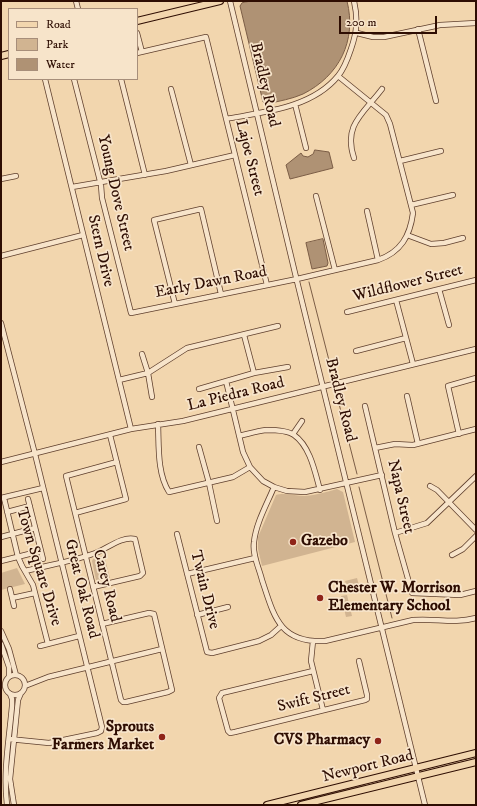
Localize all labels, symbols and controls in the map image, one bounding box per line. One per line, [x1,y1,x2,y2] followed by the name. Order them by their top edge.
[8,8,138,80] legend
[341,8,439,34] scale bar
[346,15,376,30] text: 200 m
[46,17,71,32] text: Road
[46,37,68,52] text: Park
[245,41,283,129] street label: Bradley Road
[46,57,75,72] text: Water
[230,118,268,198] street label: Lajoe Street
[92,133,138,253] street label: Young Dove Street
[82,213,118,289] street label: Stern Drive
[351,261,465,307] street label: Wildflower Street
[153,263,269,303] street label: Early Dawn Road
[320,356,360,444] street label: Bradley Road
[186,374,286,416] street label: La Piedra Road
[382,458,418,536] street label: Napa Street
[11,506,65,628] street label: Town Square Drive
[301,532,348,552] place label: Gazebo
[59,537,103,641] street label: Great Oak Road
[288,537,298,547] marker: Gazebo
[88,548,124,624] street label: Carey Road
[185,549,223,631] street label: Twain Drive
[328,579,461,617] place label: Chester W. Morrison Elementary School
[315,593,325,603] marker: Chester W. Morrison Elementary School
[276,681,352,717] street label: Swift Street
[52,718,154,756] place label: Sprouts Farmers Market
[274,731,370,751] place label: CVS Pharmacy
[157,732,167,742] marker: Sprouts Farmers Market
[373,736,383,746] marker: CVS Pharmacy
[321,746,415,788] street label: Newport Road

